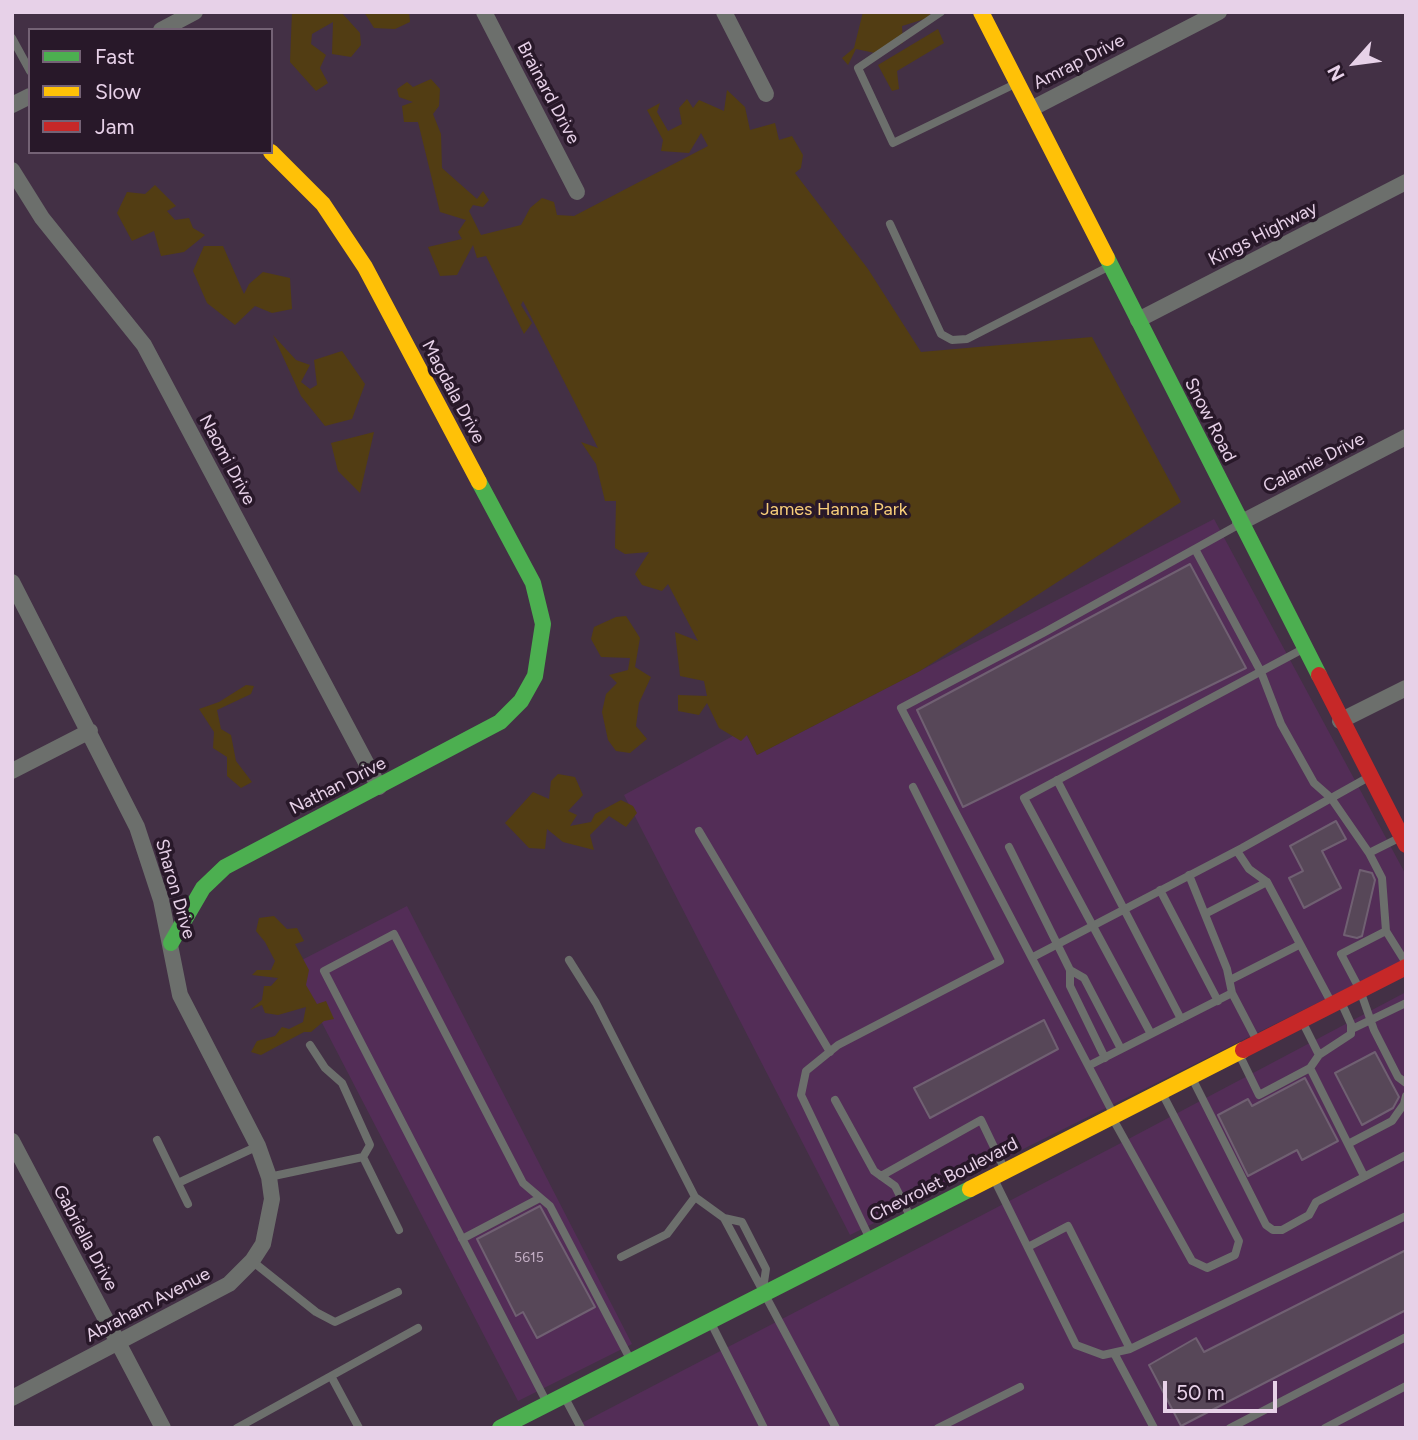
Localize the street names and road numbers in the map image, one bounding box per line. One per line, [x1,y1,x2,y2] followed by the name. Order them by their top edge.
[1030,30,1128,94] street label: Amrap Drive
[512,38,584,148] street label: Brainard Drive
[1205,197,1321,271] street label: Kings Highway
[417,337,489,447] street label: Magdala Drive
[1180,374,1240,466] street label: Snow Road
[194,411,260,509] street label: Naomi Drive
[1260,428,1368,498] street label: Calamie Drive
[286,752,390,820] street label: Nathan Drive
[150,837,200,941] street label: Sharon Drive
[866,1133,1022,1227] street label: Chevrolet Boulevard
[48,1181,122,1295] street label: Gabriella Drive
[82,1263,214,1347] street label: Abraham Avenue

